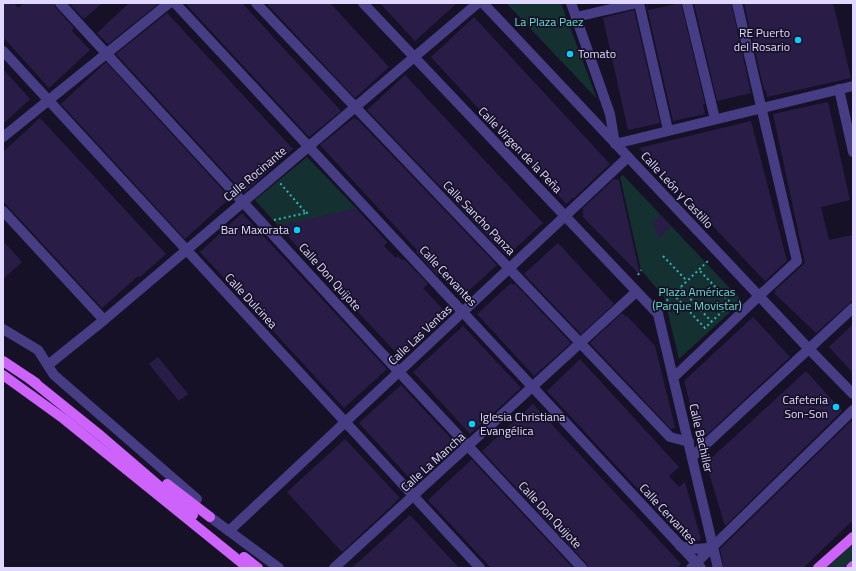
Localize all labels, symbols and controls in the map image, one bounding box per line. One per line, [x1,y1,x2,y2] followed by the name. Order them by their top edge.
[514,12,584,31] park label: La Plaza Paez
[734,23,790,56] place label: RE Puerto del Rosario
[793,35,803,45] marker: RE Puerto del Rosario
[578,44,616,63] place label: Tomato
[565,49,575,59] marker: Tomato
[474,102,567,197] street label: Calle Virgen de la Peña
[219,141,290,206] street label: Calle Rocinante
[637,147,718,232] street label: Calle León y Castillo
[439,176,520,259] street label: Calle Sancho Panza
[221,220,289,239] place label: Bar Maxorata
[292,225,302,235] marker: Bar Maxorata
[295,238,366,315] street label: Calle Don Quijote
[415,241,482,311] street label: Calle Cervantes
[221,269,282,333] street label: Calle Dulcinea
[652,282,742,315] park label: Plaza Américas (Parque Movistar)
[383,300,456,369] street label: Calle Las Ventas
[783,390,828,423] place label: Cafeteria Son-Son
[684,402,719,474] street label: Calle Bachiller
[831,402,841,412] marker: Cafeteria Son-Son
[480,407,565,440] place label: Iglesia Christiana Evangélica
[467,419,477,429] marker: Iglesia Christiana Evangélica
[396,427,469,496] street label: Calle La Mancha
[514,477,587,553] street label: Calle Don Quijote
[635,479,702,549] street label: Calle Cervantes

